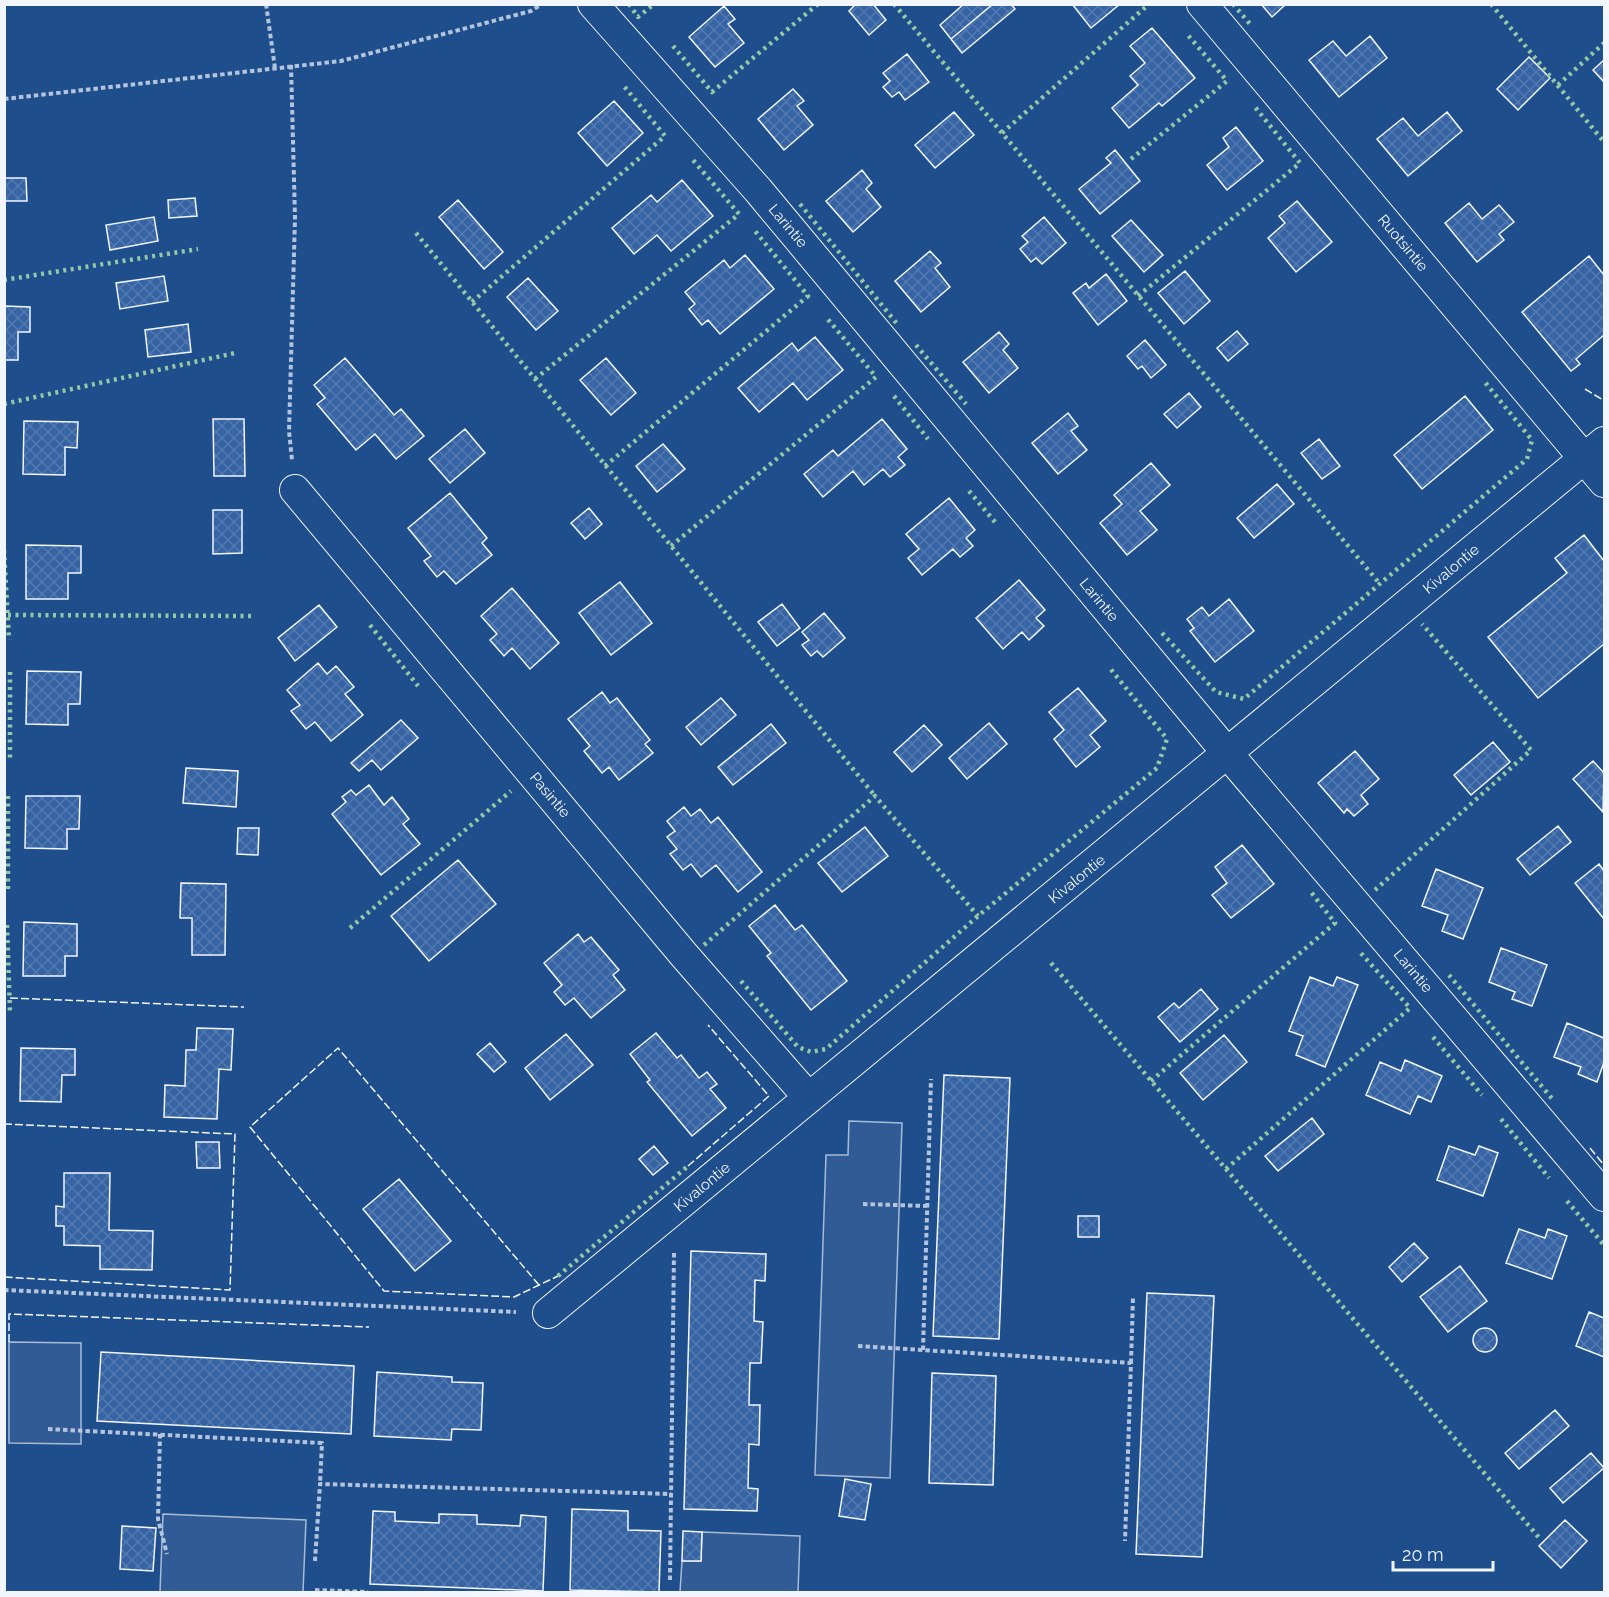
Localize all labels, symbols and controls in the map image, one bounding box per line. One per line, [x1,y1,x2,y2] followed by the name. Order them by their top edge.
[765,201,811,252] street label: Larintie
[1374,211,1432,275] street label: Ruotsintie
[1419,540,1483,598] street label: Kivalontie
[1076,575,1122,626] street label: Larintie
[526,769,574,821] street label: Pasintie
[1045,851,1109,907] street label: Kivalontie
[1390,946,1436,997] street label: Larintie
[670,1158,734,1216] street label: Kivalontie
[1393,1534,1494,1572] scale bar
[1402,1544,1444,1565] text: 20 m

